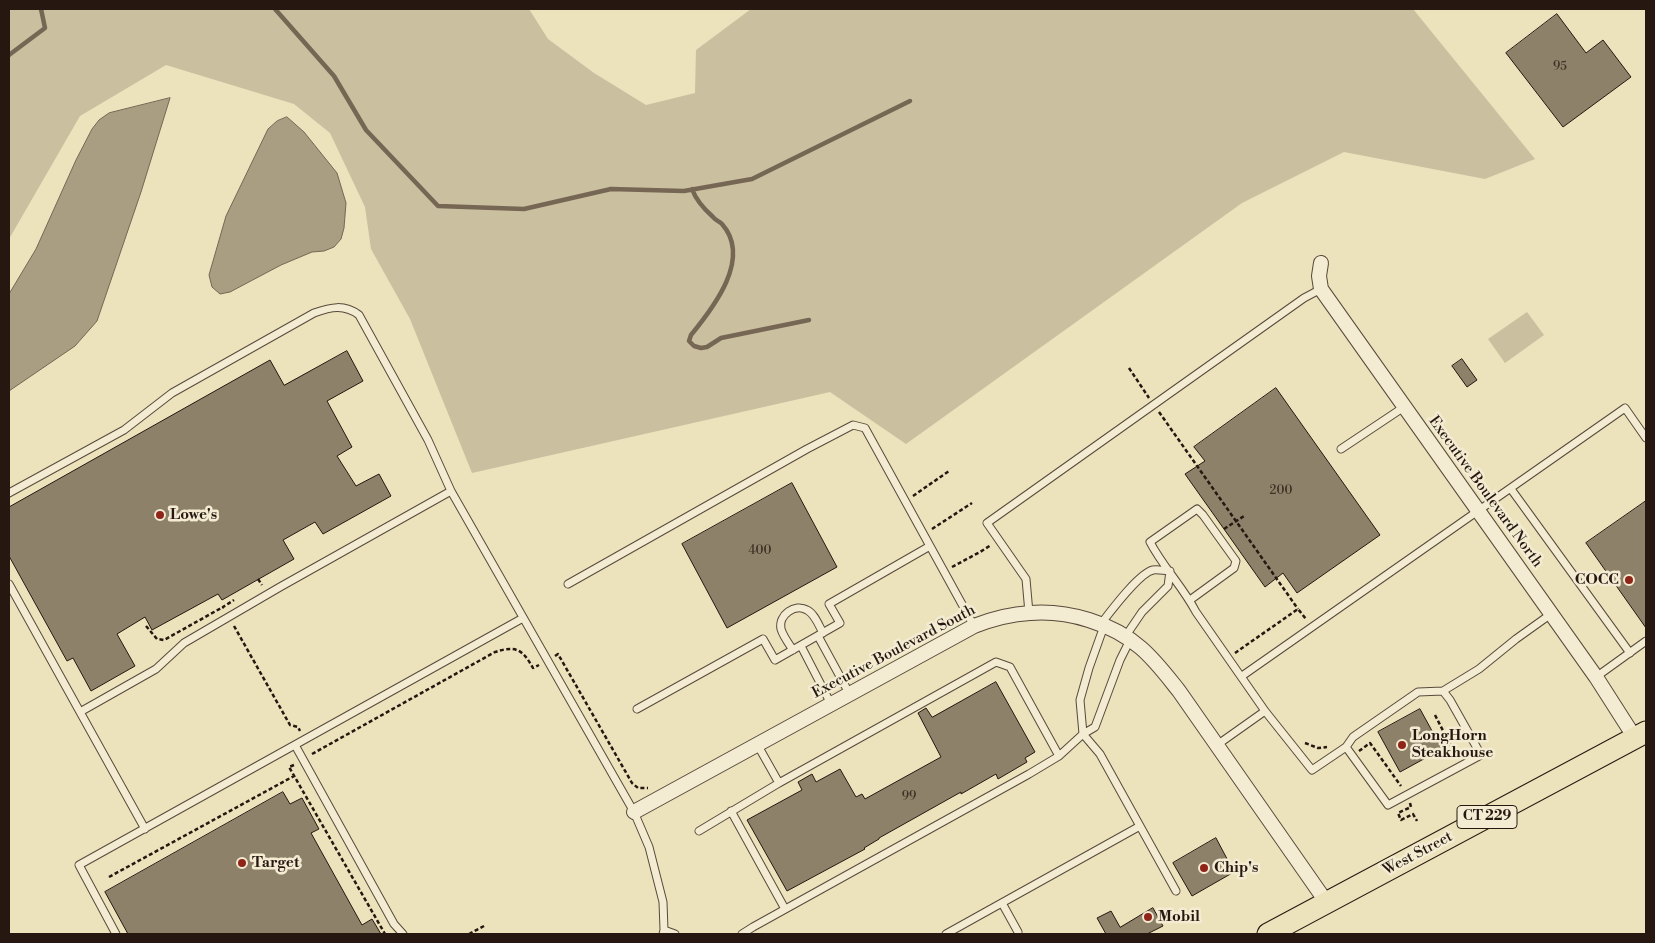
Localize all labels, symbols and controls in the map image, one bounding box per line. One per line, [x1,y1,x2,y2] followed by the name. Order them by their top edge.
[1553,60,1567,74] house number: 95
[1424,413,1546,571] street label: Executive Boulevard North
[1270,484,1292,498] house number: 200
[170,506,217,524] place label: Lowe's
[154,509,166,521] marker: Lowe's
[748,544,772,558] house number: 400
[1575,571,1619,589] place label: COCC
[1623,574,1635,586] marker: COCC
[809,601,979,703] street label: Executive Boulevard South
[1412,727,1493,762] place label: LongHorn Steakhouse
[1396,739,1408,751] marker: LongHorn Steakhouse
[902,790,916,804] house number: 99
[1457,806,1517,829] road number: CT 229
[1380,828,1456,880] street label: West Street
[252,854,299,872] place label: Target
[236,857,248,869] marker: Target
[1214,859,1258,877] place label: Chip's
[1198,862,1210,874] marker: Chip's
[1158,908,1200,926] place label: Mobil
[1142,911,1154,923] marker: Mobil

